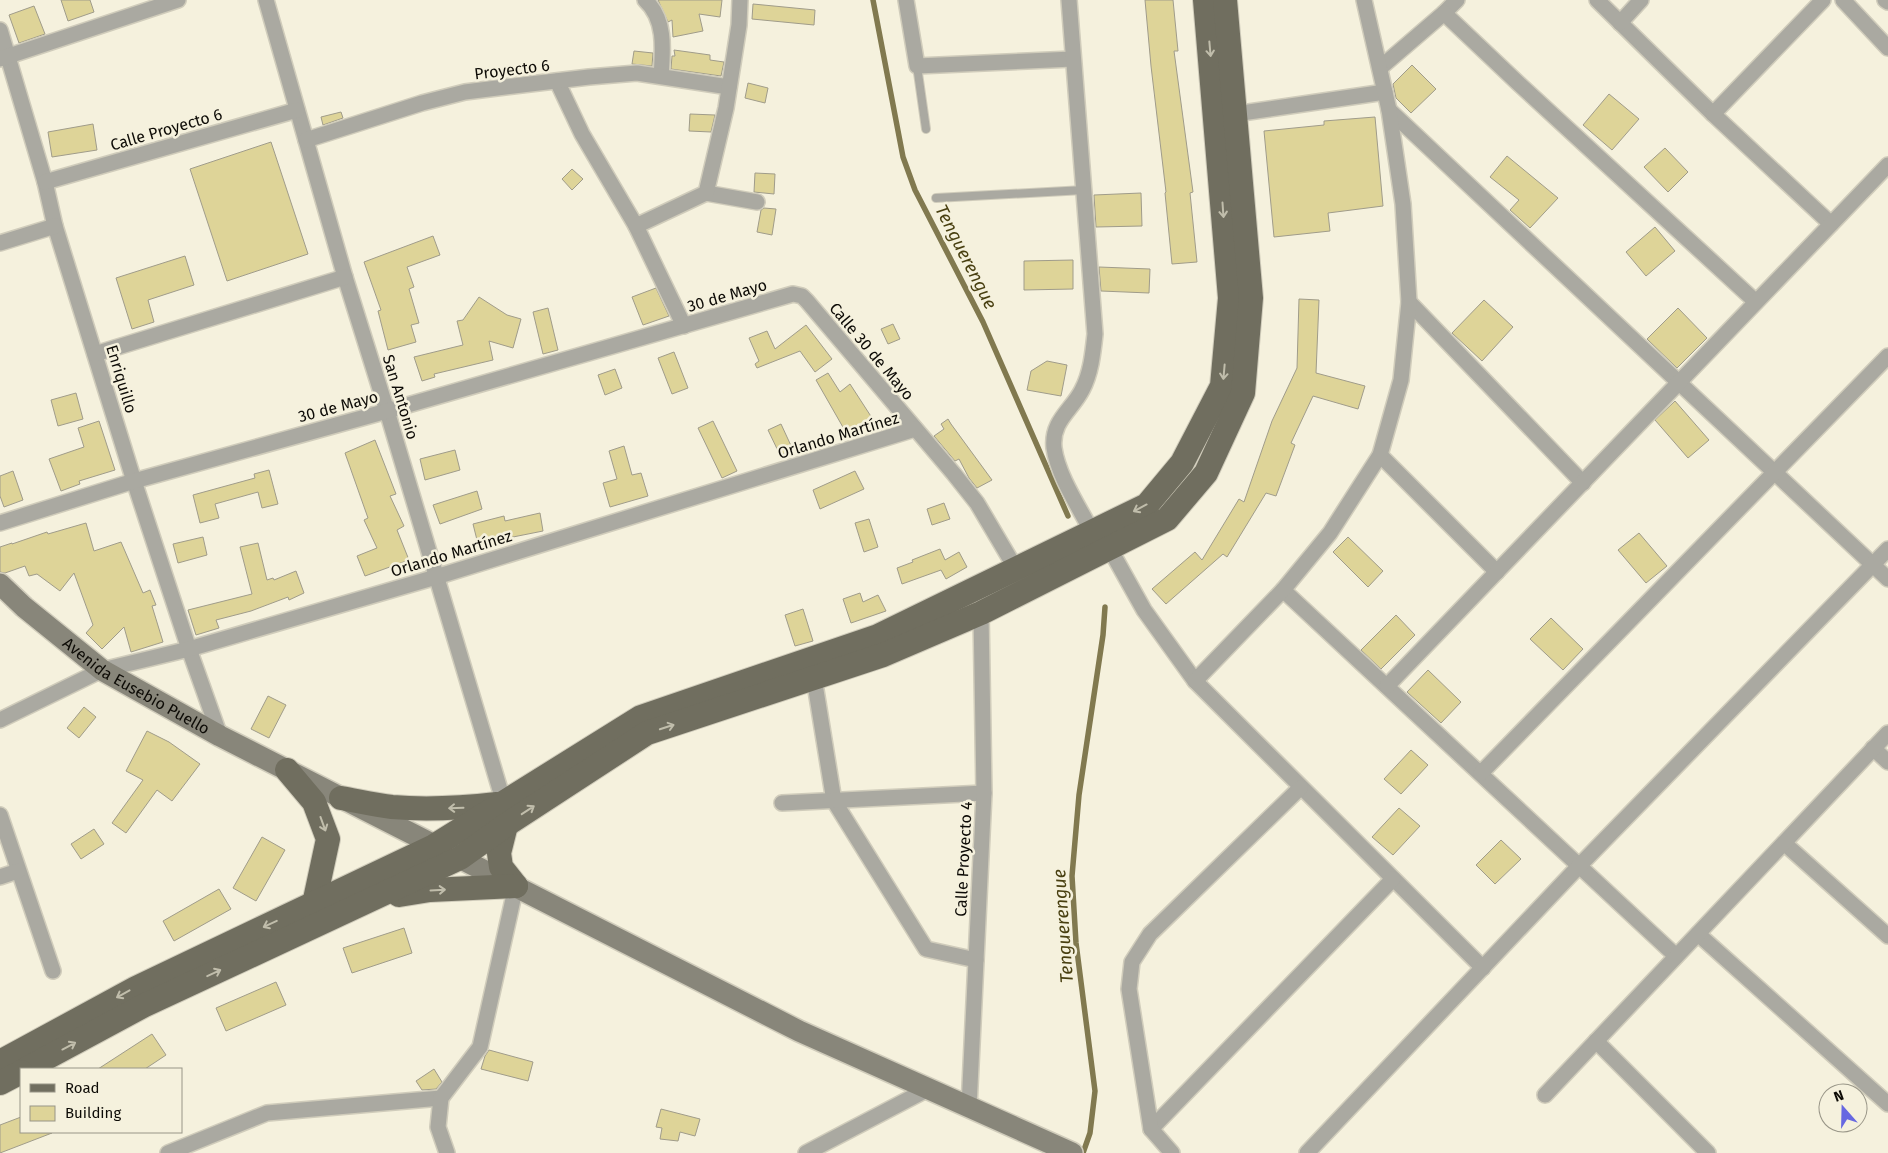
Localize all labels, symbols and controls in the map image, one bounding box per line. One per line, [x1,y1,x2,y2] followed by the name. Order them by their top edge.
[1205,40,1214,56] one-way arrow
[473,55,551,84] street label: Proyecto 6
[108,104,224,155] street label: Calle Proyecto 6
[930,201,1002,313] water label: Tenguerengue
[1218,202,1228,218] one-way arrow
[685,275,769,316] street label: 30 de Mayo
[825,299,918,404] street label: Calle 30 de Mayo
[102,343,141,416] street label: Enriquillo
[379,352,422,442] street label: San Antonio
[1219,364,1228,380] one-way arrow
[296,387,380,426] street label: 30 de Mayo
[775,408,901,463] street label: Orlando Martínez
[1133,504,1148,513] one-way arrow
[388,526,514,581] street label: Orlando Martínez
[59,633,213,738] street label: Avenida Eusebio Puello
[659,721,675,731] one-way arrow
[951,800,976,917] street label: Calle Proyecto 4
[448,803,464,812] one-way arrow
[521,805,535,815] one-way arrow
[319,816,328,832] one-way arrow
[1048,868,1078,984] water label: Tenguerengue
[430,885,446,895] one-way arrow
[263,920,278,930] one-way arrow
[206,968,221,977] one-way arrow
[117,990,131,1000] one-way arrow
[61,1041,76,1050] one-way arrow
[20,1068,182,1133] legend
[65,1079,100,1097] text: Road
[1818,1083,1868,1133] north arrow
[1831,1087,1846,1106] text: N
[65,1104,121,1122] text: Building

